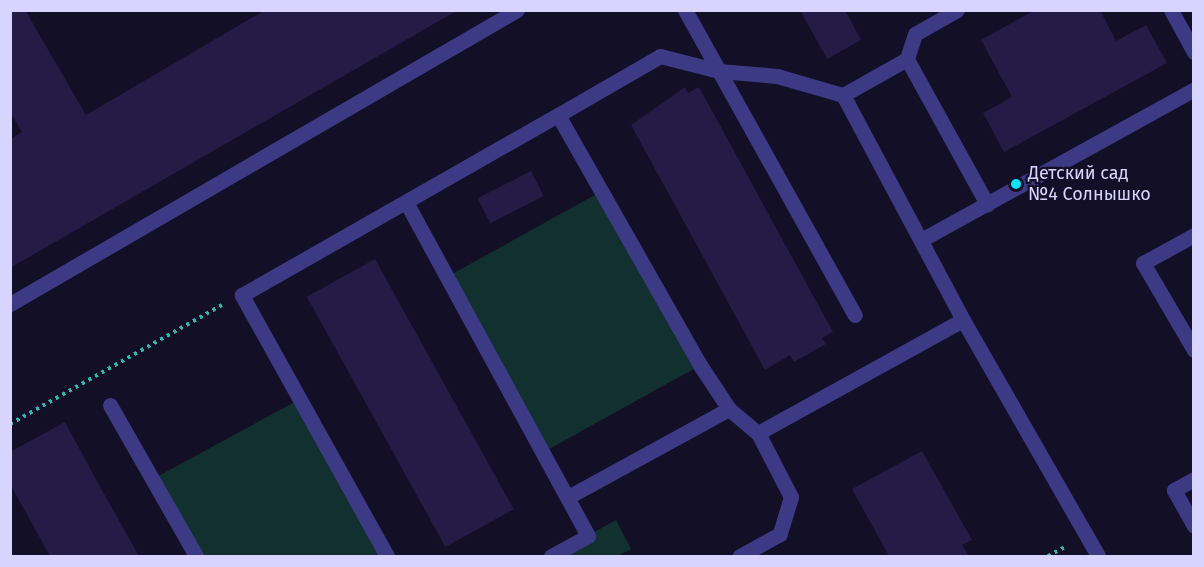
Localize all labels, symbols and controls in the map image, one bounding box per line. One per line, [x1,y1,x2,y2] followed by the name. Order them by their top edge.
[1028,163,1151,206] place label: Детский сад №4 Солнышко
[1009,177,1023,191] marker: Детский сад №4 Солнышко

